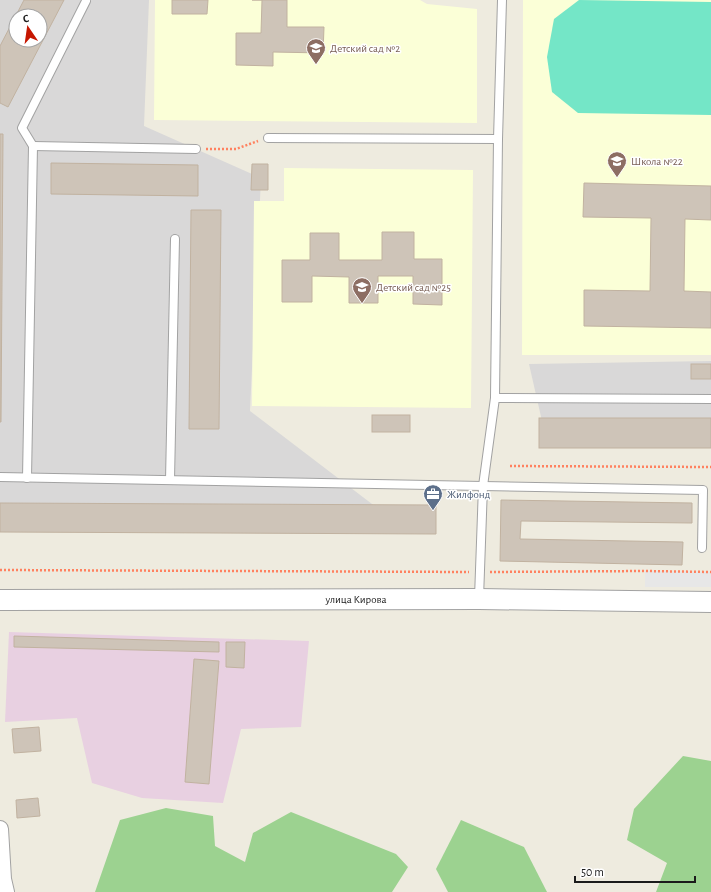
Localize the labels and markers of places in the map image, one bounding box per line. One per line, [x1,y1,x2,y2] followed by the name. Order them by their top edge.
[305,37,327,65] school or university icon: Детский сад №2
[330,43,400,54] place label: Детский сад №2
[606,150,628,178] school or university icon: Школа №22
[631,156,683,167] place label: Школа №22
[351,276,373,304] school or university icon: Детский сад №25
[376,282,451,293] place label: Детский сад №25
[422,483,444,511] office icon: Жилфонд
[447,489,491,500] place label: Жилфонд

